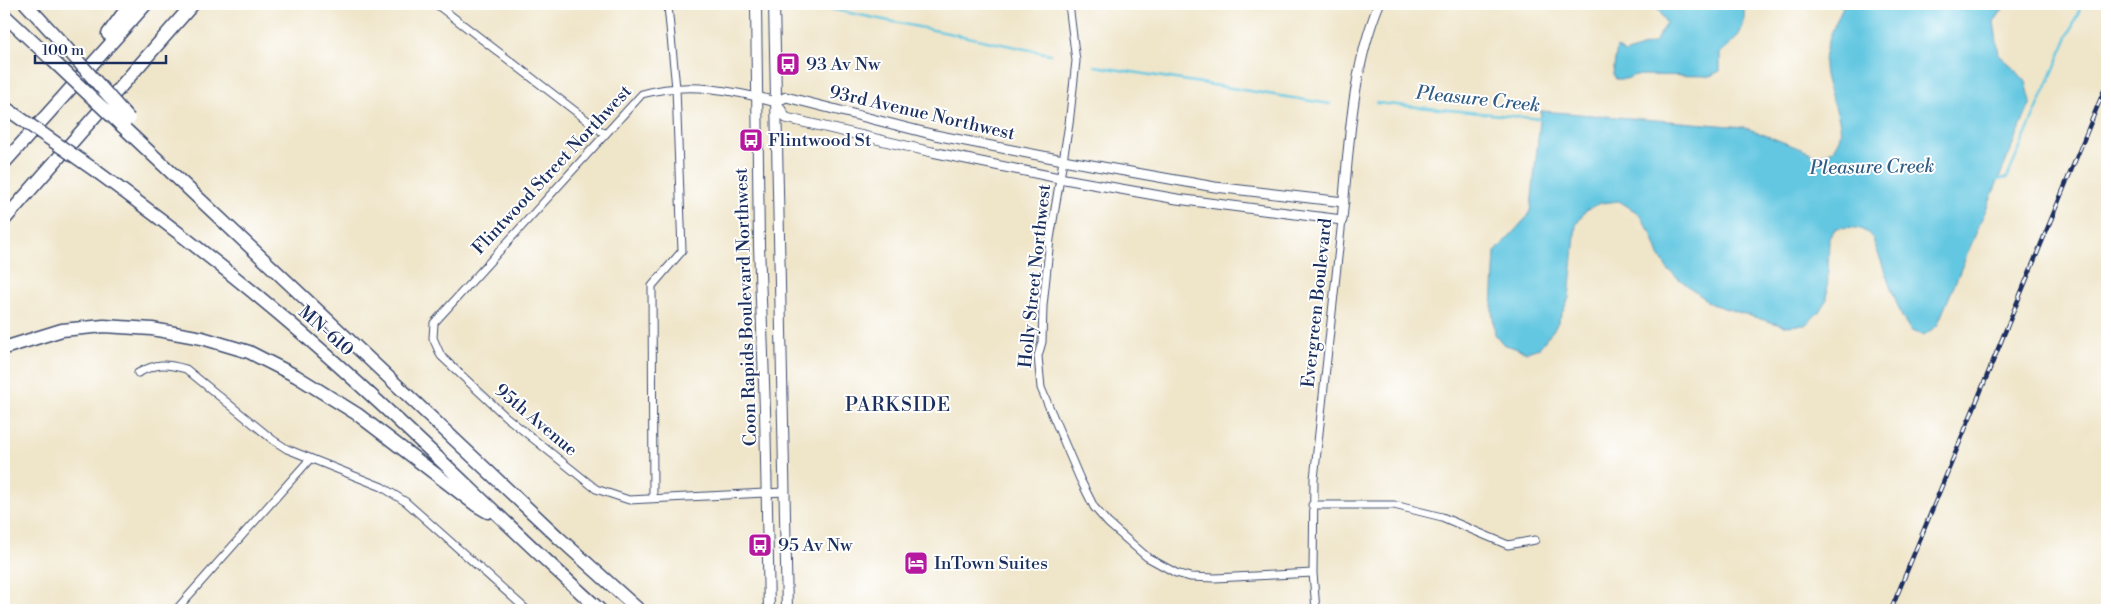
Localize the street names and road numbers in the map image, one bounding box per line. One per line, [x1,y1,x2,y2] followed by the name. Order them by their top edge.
[467,80,637,260] street label: Flintwood Street Northwest
[827,80,1018,146] street label: 93rd Avenue Northwest
[730,167,762,447] street label: Coon Rapids Boulevard Northwest
[1014,182,1056,369] street label: Holly Street Northwest
[1297,216,1337,389] street label: Evergreen Boulevard
[294,301,358,361] street label: MN-610
[490,379,582,461] street label: 95th Avenue

